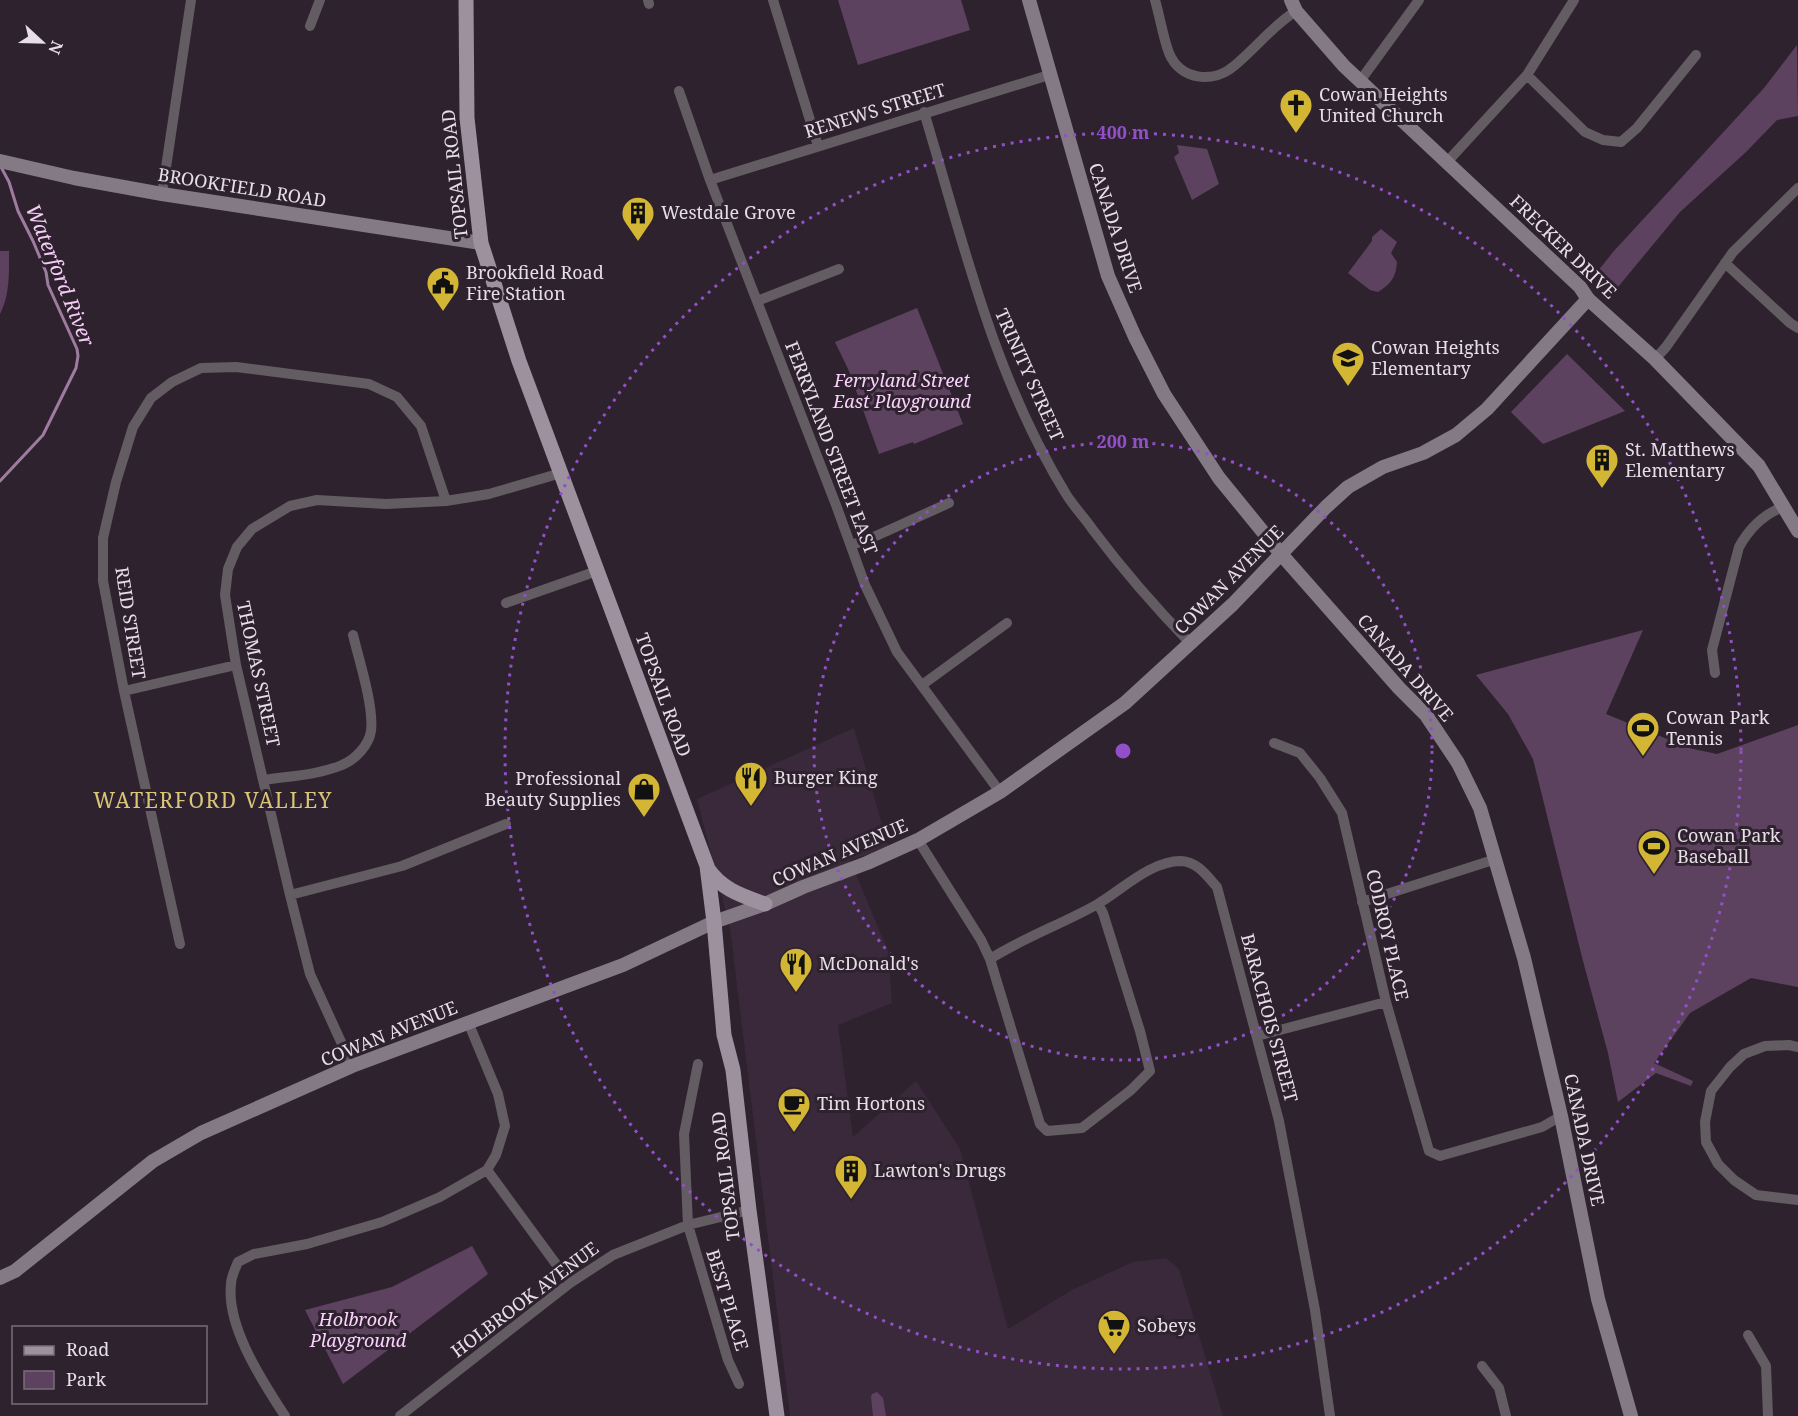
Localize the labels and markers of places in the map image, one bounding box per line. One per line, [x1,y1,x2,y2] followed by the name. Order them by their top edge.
[1319,82,1448,127] place label: Cowan Heights United Church
[1278,87,1314,134] church icon: Cowan Heights United Church
[620,195,656,242] building icon: Westdale Grove
[661,200,796,224] place label: Westdale Grove
[466,260,604,305] place label: Brookfield Road Fire Station
[425,265,461,312] public building icon: Brookfield Road Fire Station
[1371,335,1500,380] place label: Cowan Heights Elementary
[1330,340,1366,387] school or university icon: Cowan Heights Elementary
[1625,437,1735,482] place label: St. Matthews Elementary
[1584,442,1620,489] building icon: St. Matthews Elementary
[1666,705,1770,750] place label: Cowan Park Tennis
[1625,710,1661,757] sports icon: Cowan Park Tennis
[1113,741,1133,761] centre of rings
[733,760,769,807] restaurant icon: Burger King
[774,765,878,789] place label: Burger King
[484,766,621,811] place label: Professional Beauty Supplies
[626,771,662,818] shop icon: Professional Beauty Supplies
[1677,823,1781,868] place label: Cowan Park Baseball
[1636,828,1672,875] sports icon: Cowan Park Baseball
[778,946,814,993] restaurant icon: McDonald's
[819,951,919,975] place label: McDonald's
[776,1086,812,1133] cafe icon: Tim Hortons
[817,1091,925,1115] place label: Tim Hortons
[833,1153,869,1200] building icon: Lawton's Drugs
[874,1158,1006,1182] place label: Lawton's Drugs
[1096,1308,1132,1355] supermarket icon: Sobeys
[1137,1313,1196,1337] place label: Sobeys

